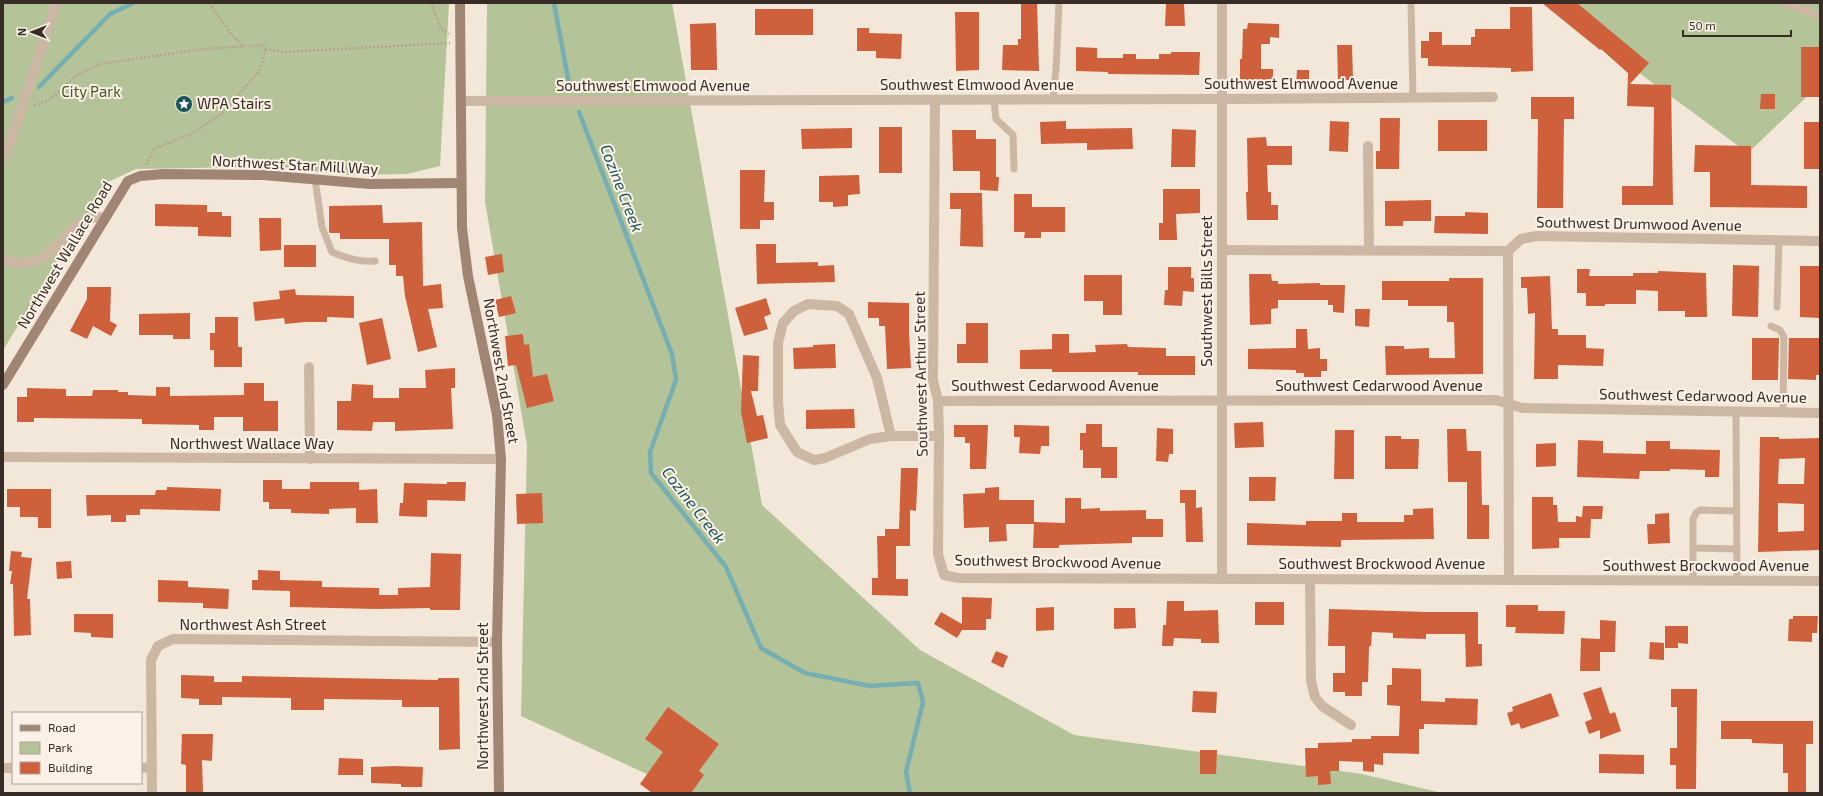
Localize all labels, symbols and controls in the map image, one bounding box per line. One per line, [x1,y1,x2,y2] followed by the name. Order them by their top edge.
[12,12,52,52] north arrow
[1683,12,1791,38] scale bar
[1689,18,1716,32] text: 50 m
[15,28,28,36] text: N
[1204,74,1398,92] street label: Southwest Elmwood Avenue
[880,75,1074,93] street label: Southwest Elmwood Avenue
[556,76,750,94] street label: Southwest Elmwood Avenue
[61,82,121,100] park label: City Park
[174,94,194,114] place icon: WPA Stairs
[197,94,272,112] place label: WPA Stairs
[597,141,648,234] water label: Cozine Creek
[211,151,379,177] street label: Northwest Star Mill Way
[13,177,115,332] street label: Northwest Wallace Road
[1536,212,1742,234] street label: Southwest Drumwood Avenue
[1197,215,1215,367] street label: Southwest Bills Street
[910,291,930,457] street label: Southwest Arthur Street
[480,297,524,445] street label: Northwest 2nd Street
[951,376,1159,394] street label: Southwest Cedarwood Avenue
[1275,376,1483,394] street label: Southwest Cedarwood Avenue
[1599,384,1807,406] street label: Southwest Cedarwood Avenue
[170,434,334,452] street label: Northwest Wallace Way
[659,463,730,547] water label: Cozine Creek
[954,550,1162,572] street label: Southwest Brockwood Avenue
[1279,554,1485,572] street label: Southwest Brockwood Avenue
[1603,556,1809,574] street label: Southwest Brockwood Avenue
[180,615,327,633] street label: Northwest Ash Street
[473,622,491,770] street label: Northwest 2nd Street
[12,712,142,784] legend
[48,720,76,734] text: Road
[48,740,73,754] text: Park
[48,760,93,774] text: Building

